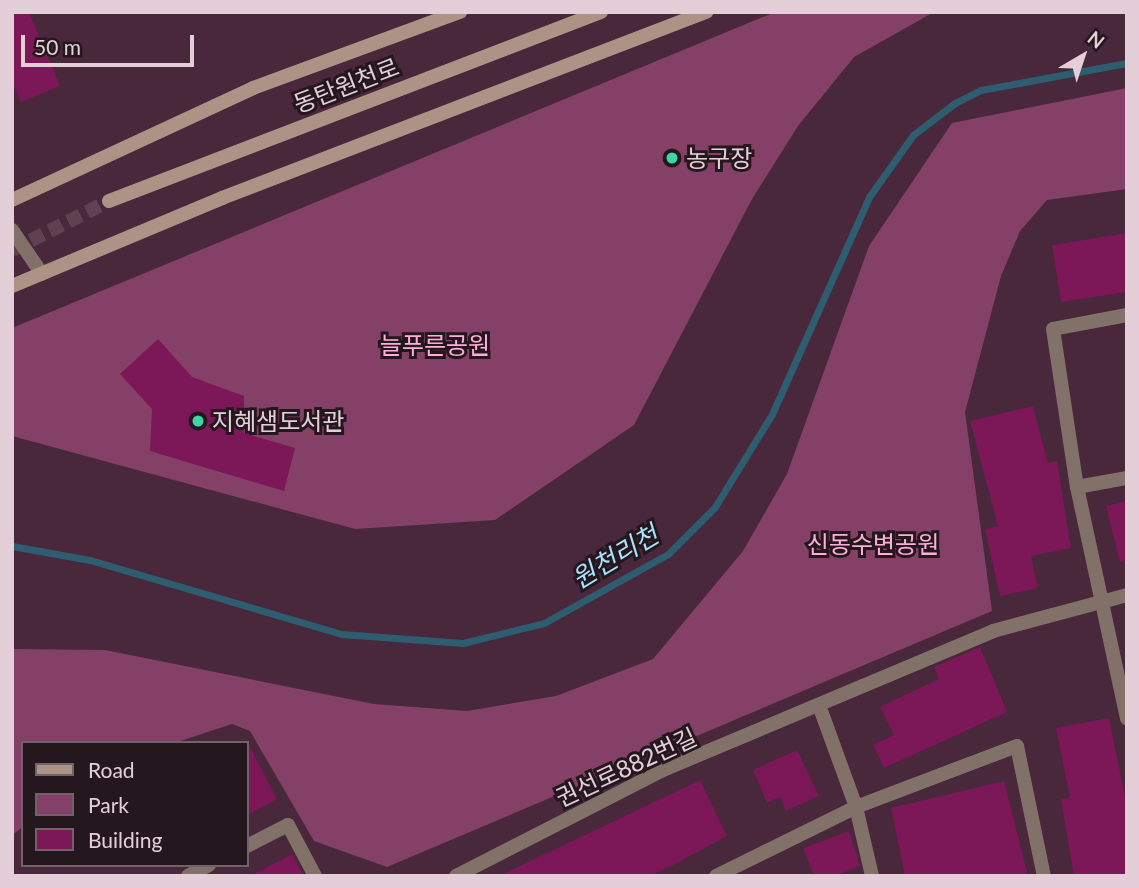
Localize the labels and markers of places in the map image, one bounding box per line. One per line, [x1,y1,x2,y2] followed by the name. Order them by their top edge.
[686,144,752,172] place label: 농구장
[664,150,680,166] marker: 농구장
[212,407,344,435] place label: 지혜샘도서관
[190,413,206,429] marker: 지혜샘도서관

